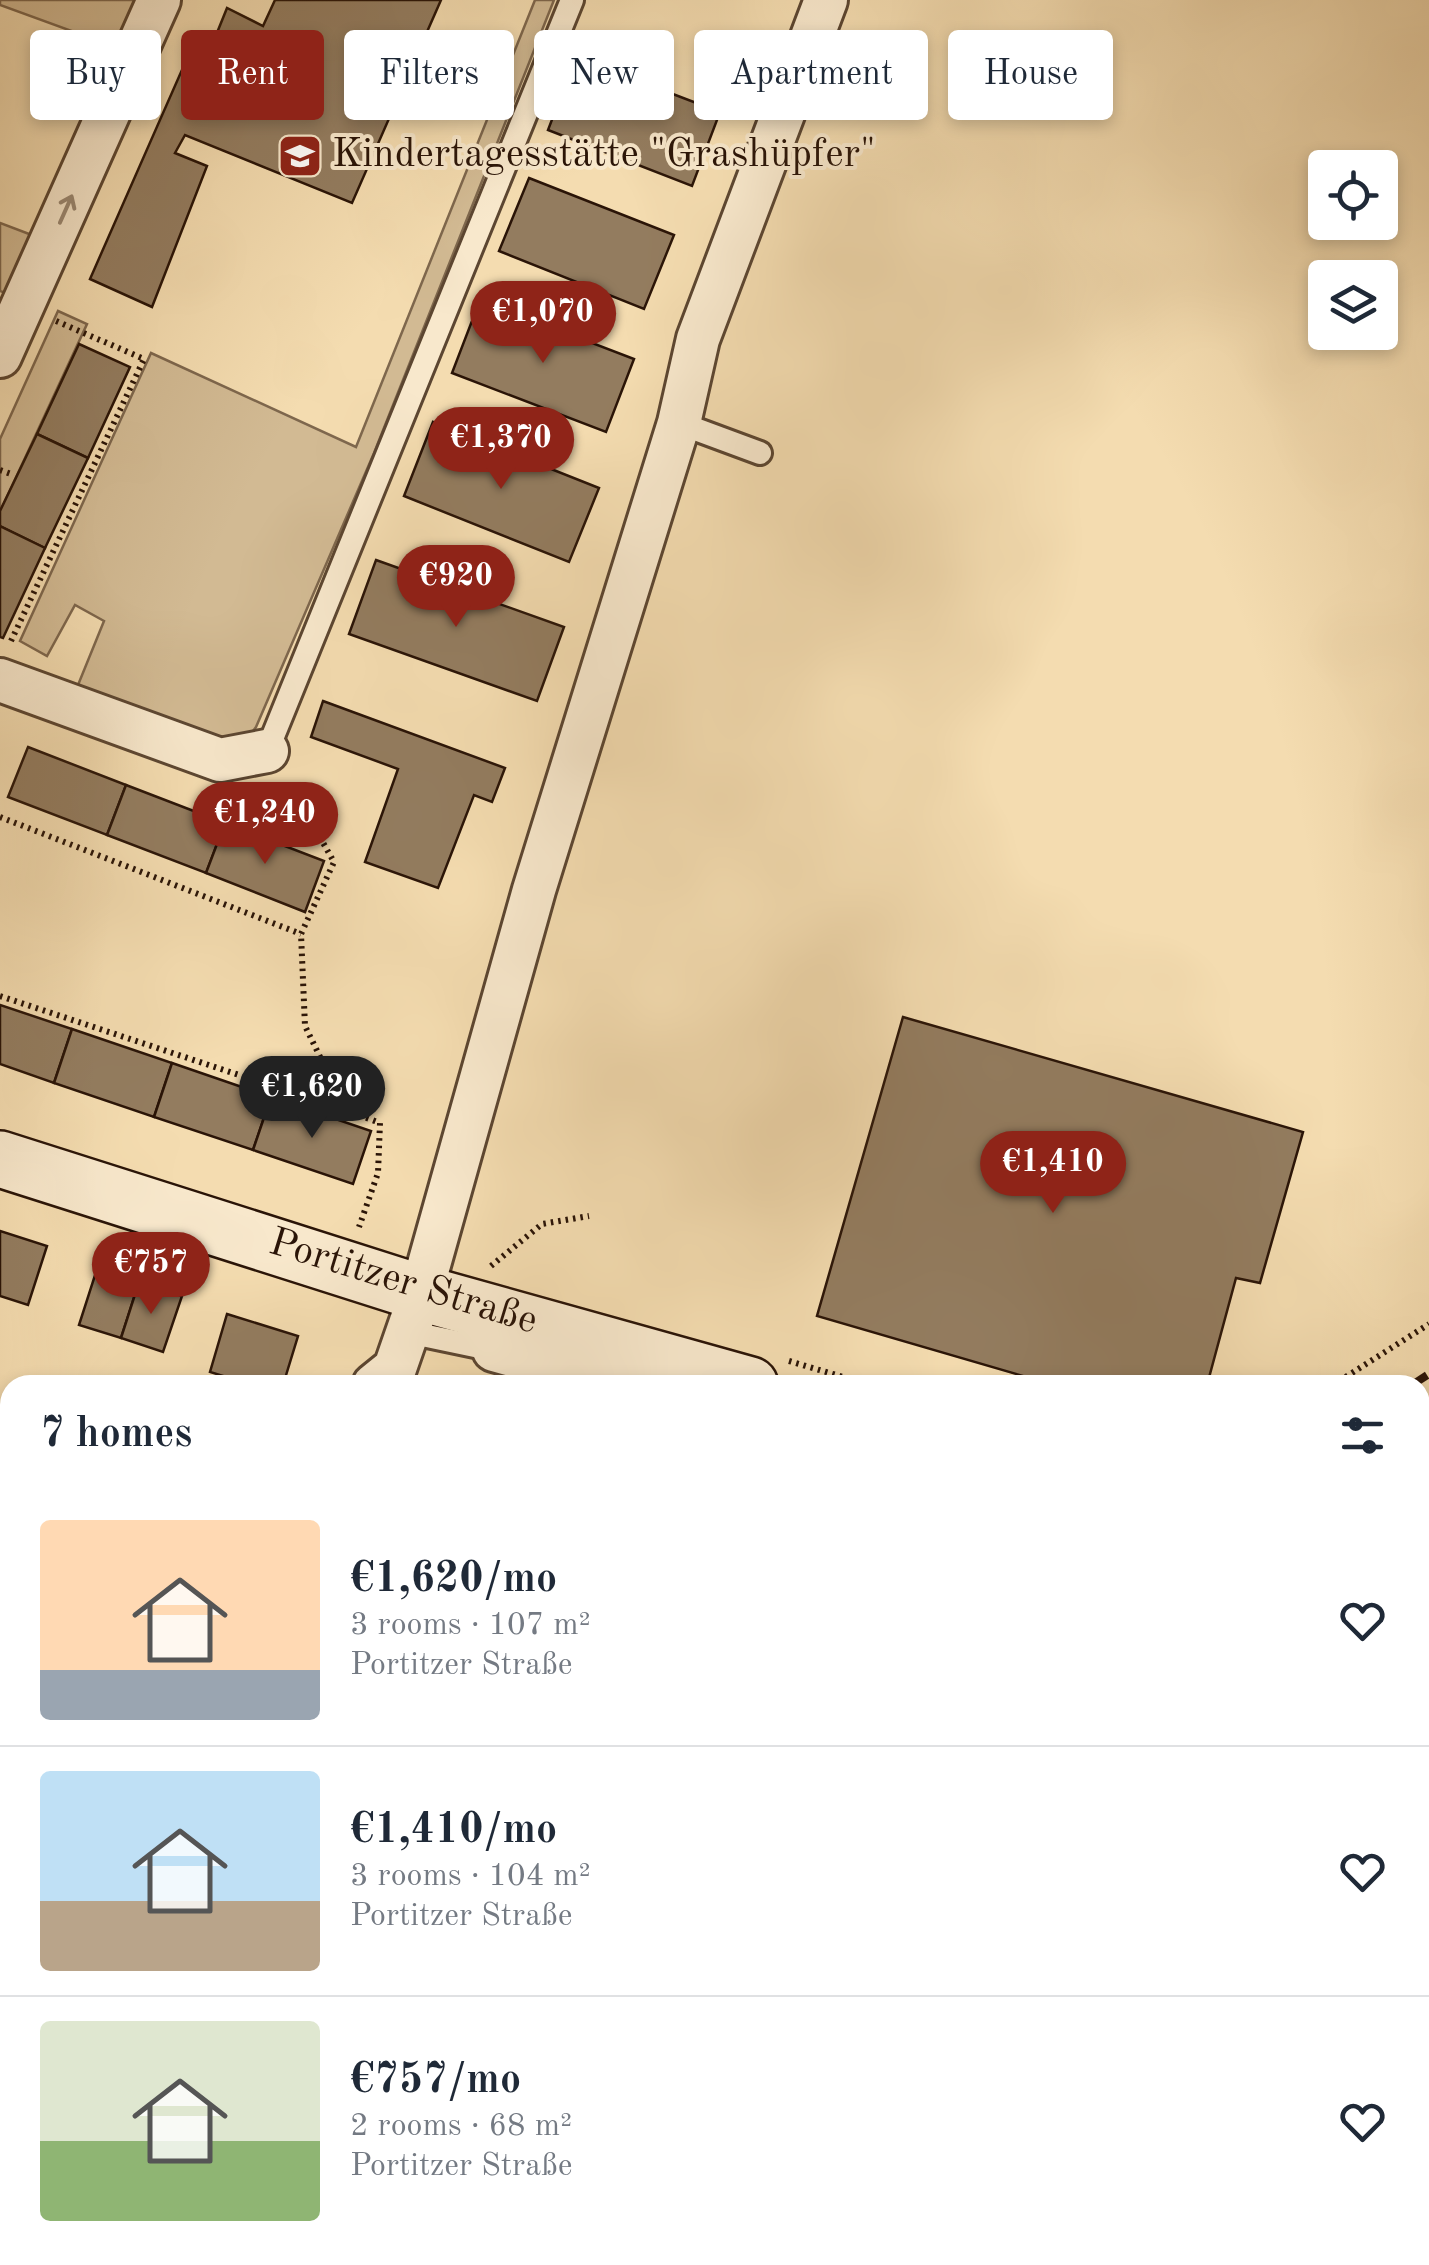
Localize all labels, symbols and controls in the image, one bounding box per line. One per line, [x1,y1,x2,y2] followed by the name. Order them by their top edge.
[30,30,161,120] chip: Buy
[181,30,324,120] chip: Rent
[344,30,514,120] chip: Filters
[534,30,674,120] chip: New
[694,30,928,120] chip: Apartment
[948,30,1113,120] chip: House
[277,133,323,179] school or university icon: Kindertagesstätte "Grashüpfer"
[332,136,876,176] place label: Kindertagesstätte "Grashüpfer"
[1308,150,1398,350] map controls
[1308,150,1398,240] button: locate
[58,194,76,225] one-way arrow
[1308,260,1398,350] button: layers
[462,281,624,366] pin: €1,070
[492,297,594,329] text: €1,070
[420,407,582,492] pin: €1,370
[450,423,552,455] text: €1,370
[397,545,515,630] pin: €920
[419,561,493,593] text: €920
[184,782,346,867] pin: €1,240
[214,798,316,830] text: €1,240
[231,1056,393,1141] pin: €1,620
[261,1072,363,1104] text: €1,620
[972,1131,1134,1216] pin: €1,410
[1002,1147,1104,1179] text: €1,410
[264,1223,542,1343] street label: Portitzer Straße
[92,1232,210,1317] pin: €757
[114,1248,188,1280] text: €757
[1335,1408,1390,1463] icon: filters
[40,1414,192,1456] text: 7 homes
[350,1559,557,1601] text: €1,620/mo
[120,1560,240,1680] icon: home
[1335,1593,1390,1648] icon: heart
[350,1610,591,1642] text: 3 rooms · 107 m²
[350,1650,573,1682] text: Portitzer Straße
[350,1810,557,1852] text: €1,410/mo
[120,1811,240,1931] icon: home
[1335,1844,1390,1899] icon: heart
[350,1861,591,1893] text: 3 rooms · 104 m²
[350,1901,573,1933] text: Portitzer Straße
[350,2060,521,2102] text: €757/mo
[120,2061,240,2181] icon: home
[1335,2094,1390,2149] icon: heart
[350,2111,572,2143] text: 2 rooms · 68 m²
[350,2151,573,2183] text: Portitzer Straße

